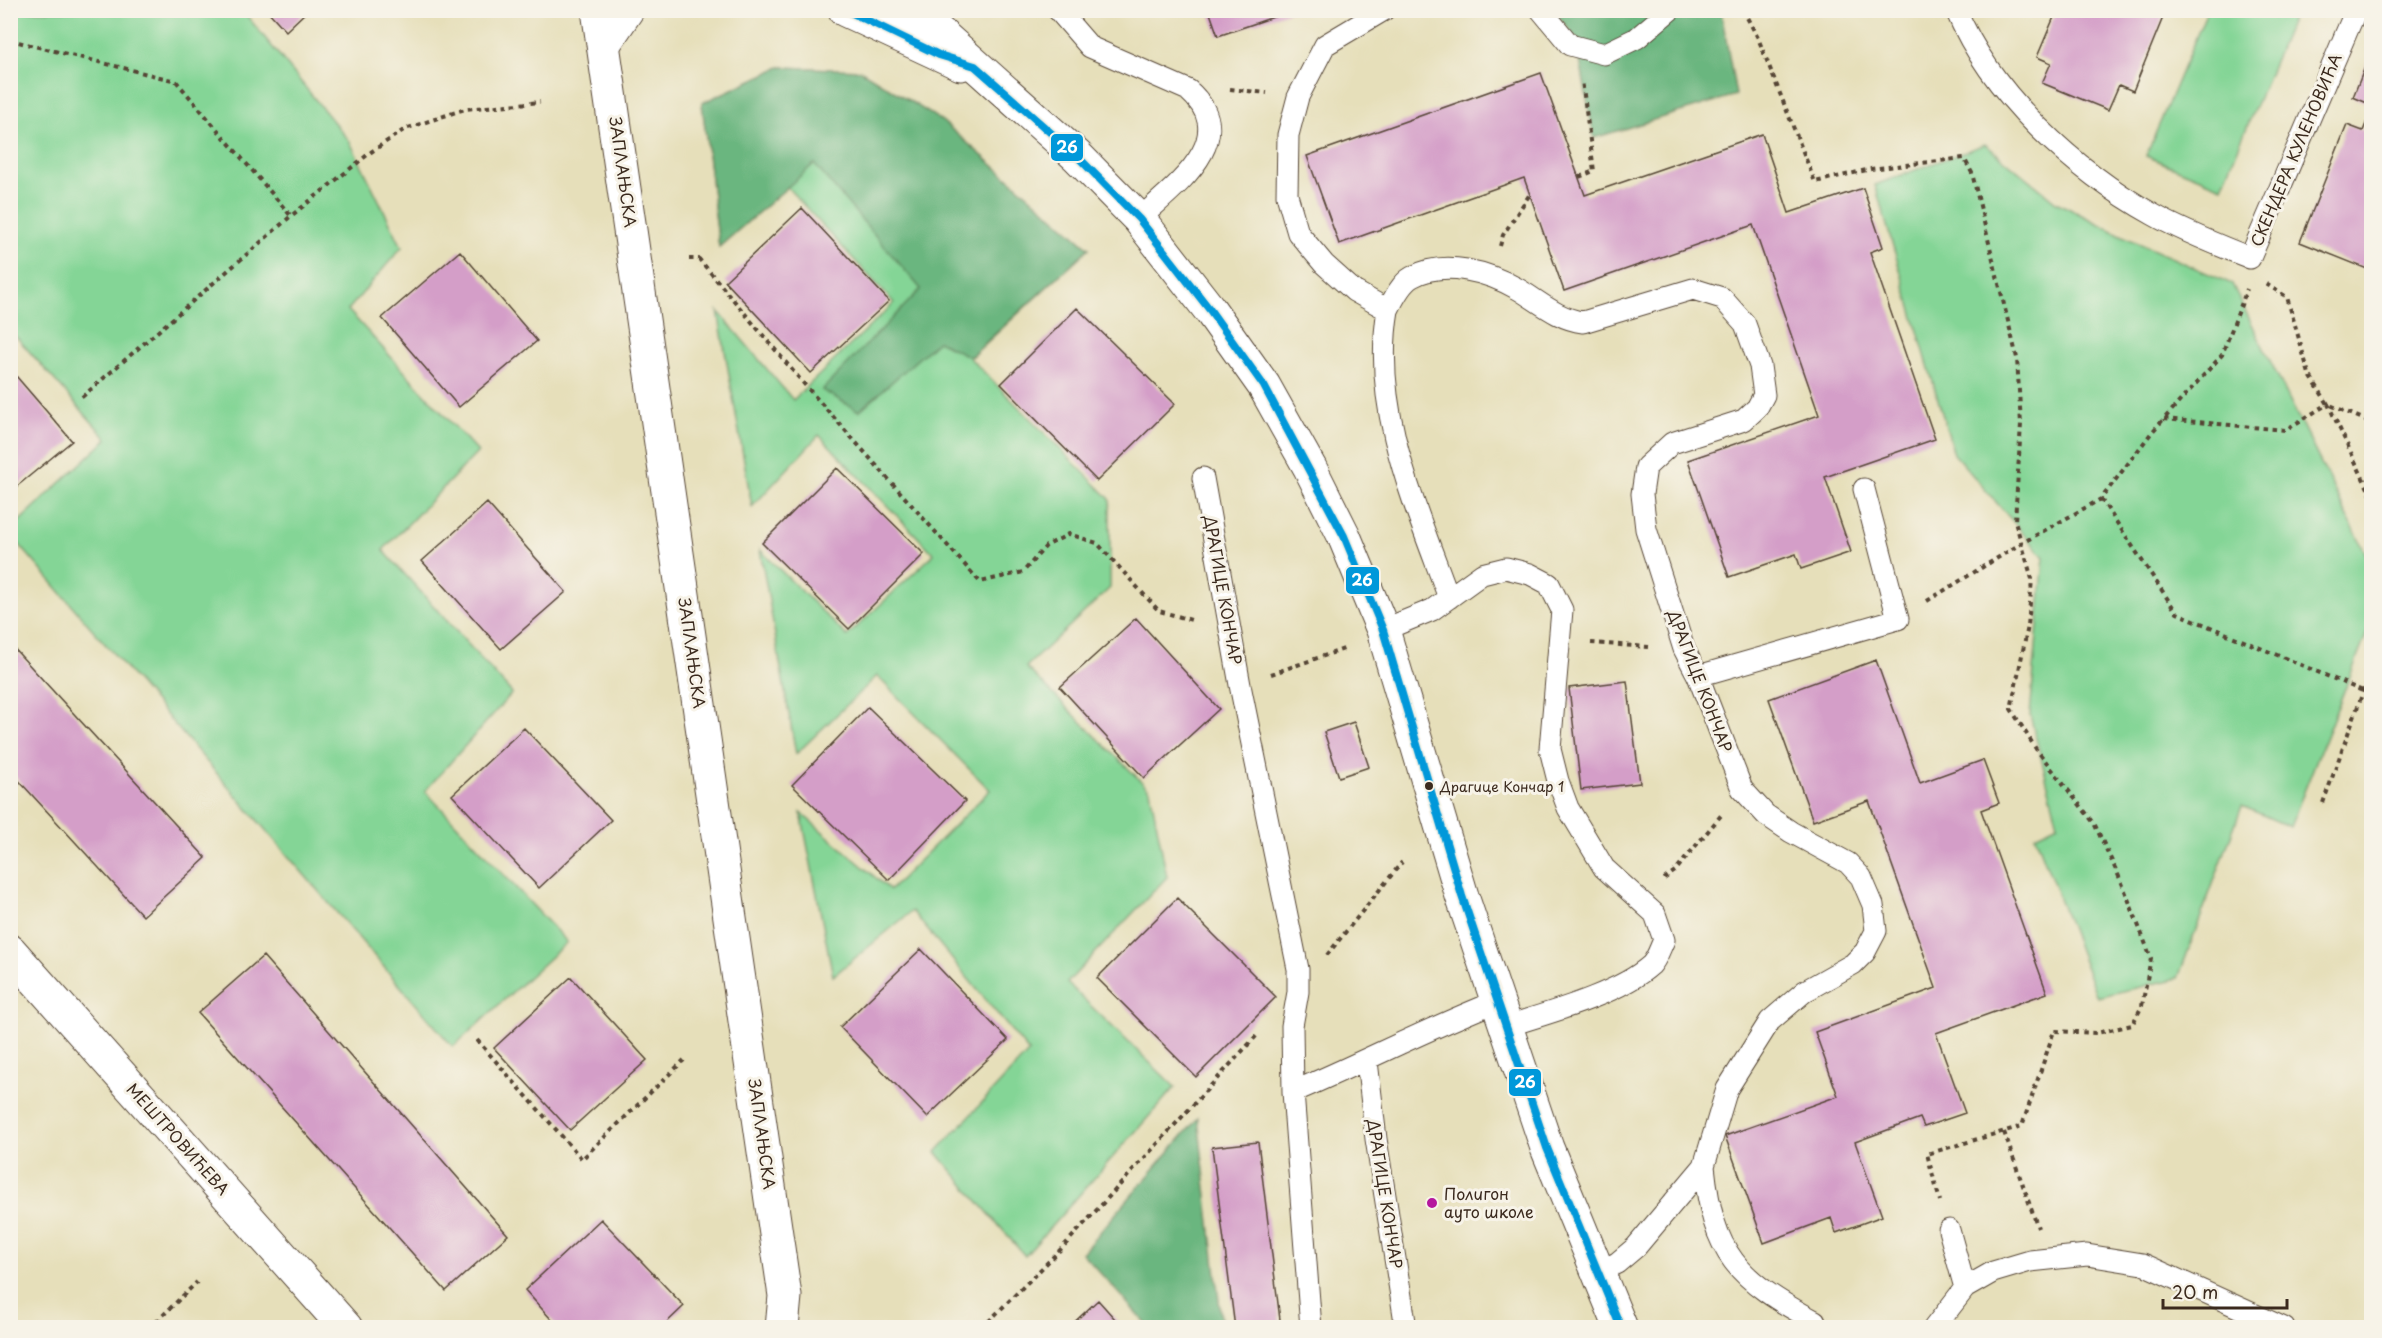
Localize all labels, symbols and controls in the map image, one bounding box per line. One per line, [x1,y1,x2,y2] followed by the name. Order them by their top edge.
[2243,49,2347,250] street label: СКЕНДЕРА КУЛЕНОВИЋА
[604,115,644,229] street label: ЗАПЛАЊСКА
[1050,133,1084,162] line badge: 26
[1056,134,1078,158] text: 26
[1199,512,1249,666] street label: ДРАГИЦЕ КОНЧАР
[1345,566,1380,595] line badge: 26
[1351,567,1373,591] text: 26
[673,596,713,710] street label: ЗАПЛАЊСКА
[1662,605,1739,756] street label: ДРАГИЦЕ КОНЧАР
[1439,776,1564,797] place label: Драгице Кончар 1
[1423,780,1435,792] marker: Драгице Кончар 1
[1508,1068,1542,1097] line badge: 26
[1514,1069,1536,1093] text: 26
[122,1077,236,1200] street label: МЕШТРОВИЋЕВА
[743,1077,783,1191] street label: ЗАПЛАЊСКА
[1362,1116,1410,1270] street label: ДРАГИЦЕ КОНЧАР
[1444,1181,1534,1223] place label: Полигон ауто школе
[1425,1196,1439,1210] marker: Полигон ауто школе
[2163,1272,2288,1310] scale bar
[2172,1278,2218,1305] text: 20 m

